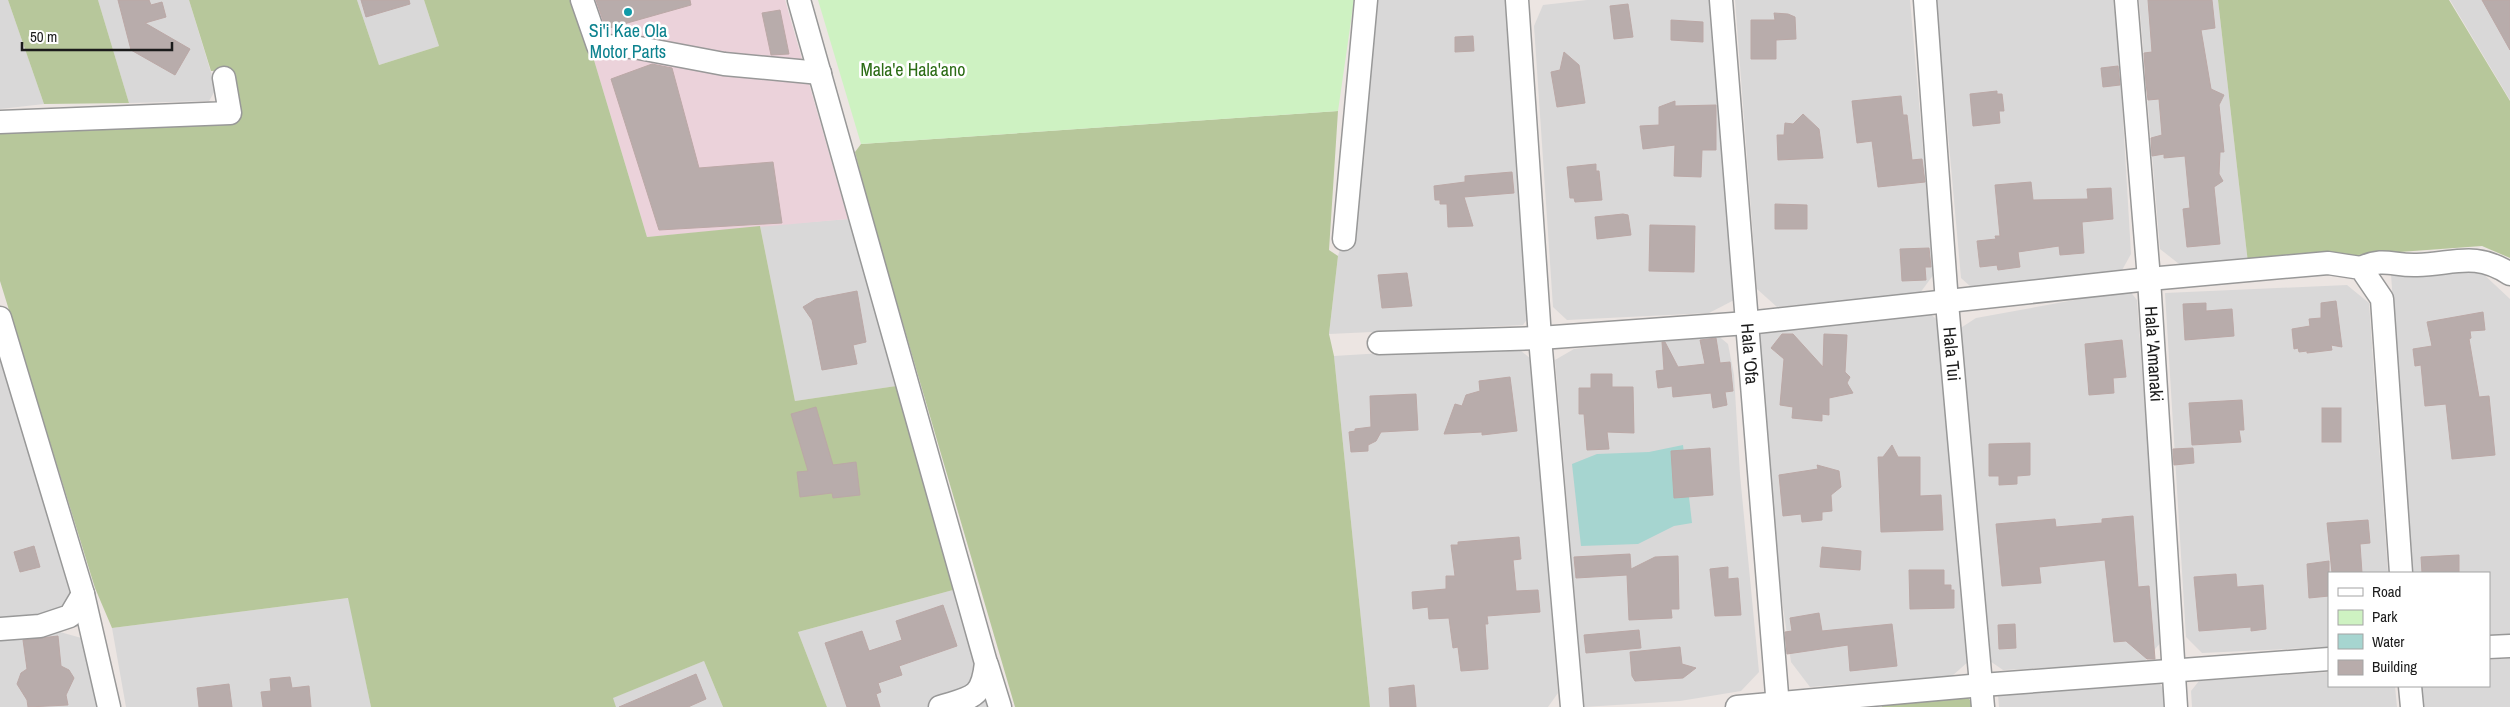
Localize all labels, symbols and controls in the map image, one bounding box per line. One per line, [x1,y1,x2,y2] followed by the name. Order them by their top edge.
[622,6,634,18] marker: Si'i Kae Ola Motor Parts
[589,18,667,64] place label: Si'i Kae Ola Motor Parts
[22,20,172,52] scale bar
[30,26,57,47] text: 50 m
[861,57,965,82] park label: Mala'e Hala'ano
[2139,305,2170,402] street label: Hala 'Amanaki
[1735,322,1765,385] street label: Hala 'Ofa
[1937,326,1967,382] street label: Hala Tui
[2328,572,2490,687] legend
[2372,581,2401,602] text: Road
[2372,606,2398,627] text: Park
[2372,631,2404,652] text: Water
[2372,656,2417,677] text: Building

